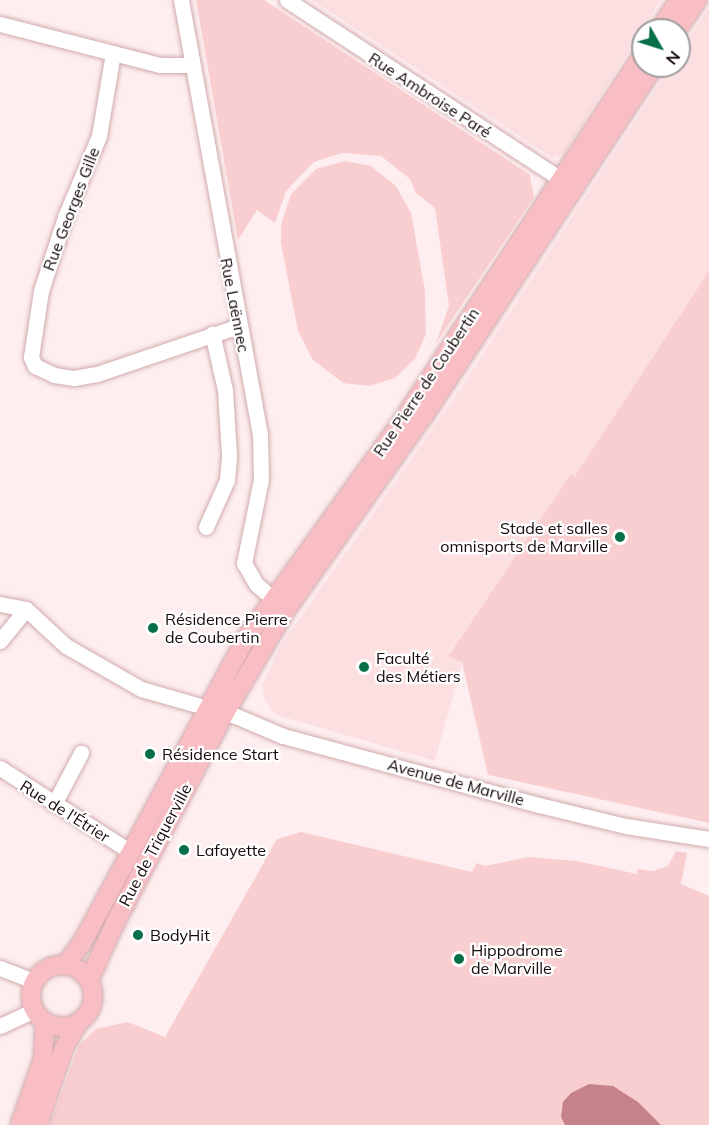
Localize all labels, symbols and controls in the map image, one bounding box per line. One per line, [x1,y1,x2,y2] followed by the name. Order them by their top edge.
[631,18,691,78] north arrow
[662,47,685,69] text: N
[365,48,495,142] street label: Rue Ambroise Paré
[39,145,103,273] street label: Rue Georges Gille
[216,256,254,354] street label: Rue Laënnec
[369,304,483,460] street label: Rue Pierre de Coubertin
[440,518,608,556] place label: Stade et salles omnisports de Marville
[613,530,627,544] marker: Stade et salles omnisports de Marville
[165,609,288,647] place label: Résidence Pierre de Coubertin
[146,621,160,635] marker: Résidence Pierre de Coubertin
[376,648,461,686] place label: Faculté des Métiers
[357,660,371,674] marker: Faculté des Métiers
[162,744,279,764] place label: Résidence Start
[143,747,157,761] marker: Résidence Start
[386,755,526,809] street label: Avenue de Marville
[17,776,113,846] street label: Rue de l'Étrier
[115,780,195,910] street label: Rue de Triquerville
[196,840,266,860] place label: Lafayette
[177,843,191,857] marker: Lafayette
[150,925,210,945] place label: BodyHit
[131,928,145,942] marker: BodyHit
[471,940,563,978] place label: Hippodrome de Marville
[452,952,466,966] marker: Hippodrome de Marville

